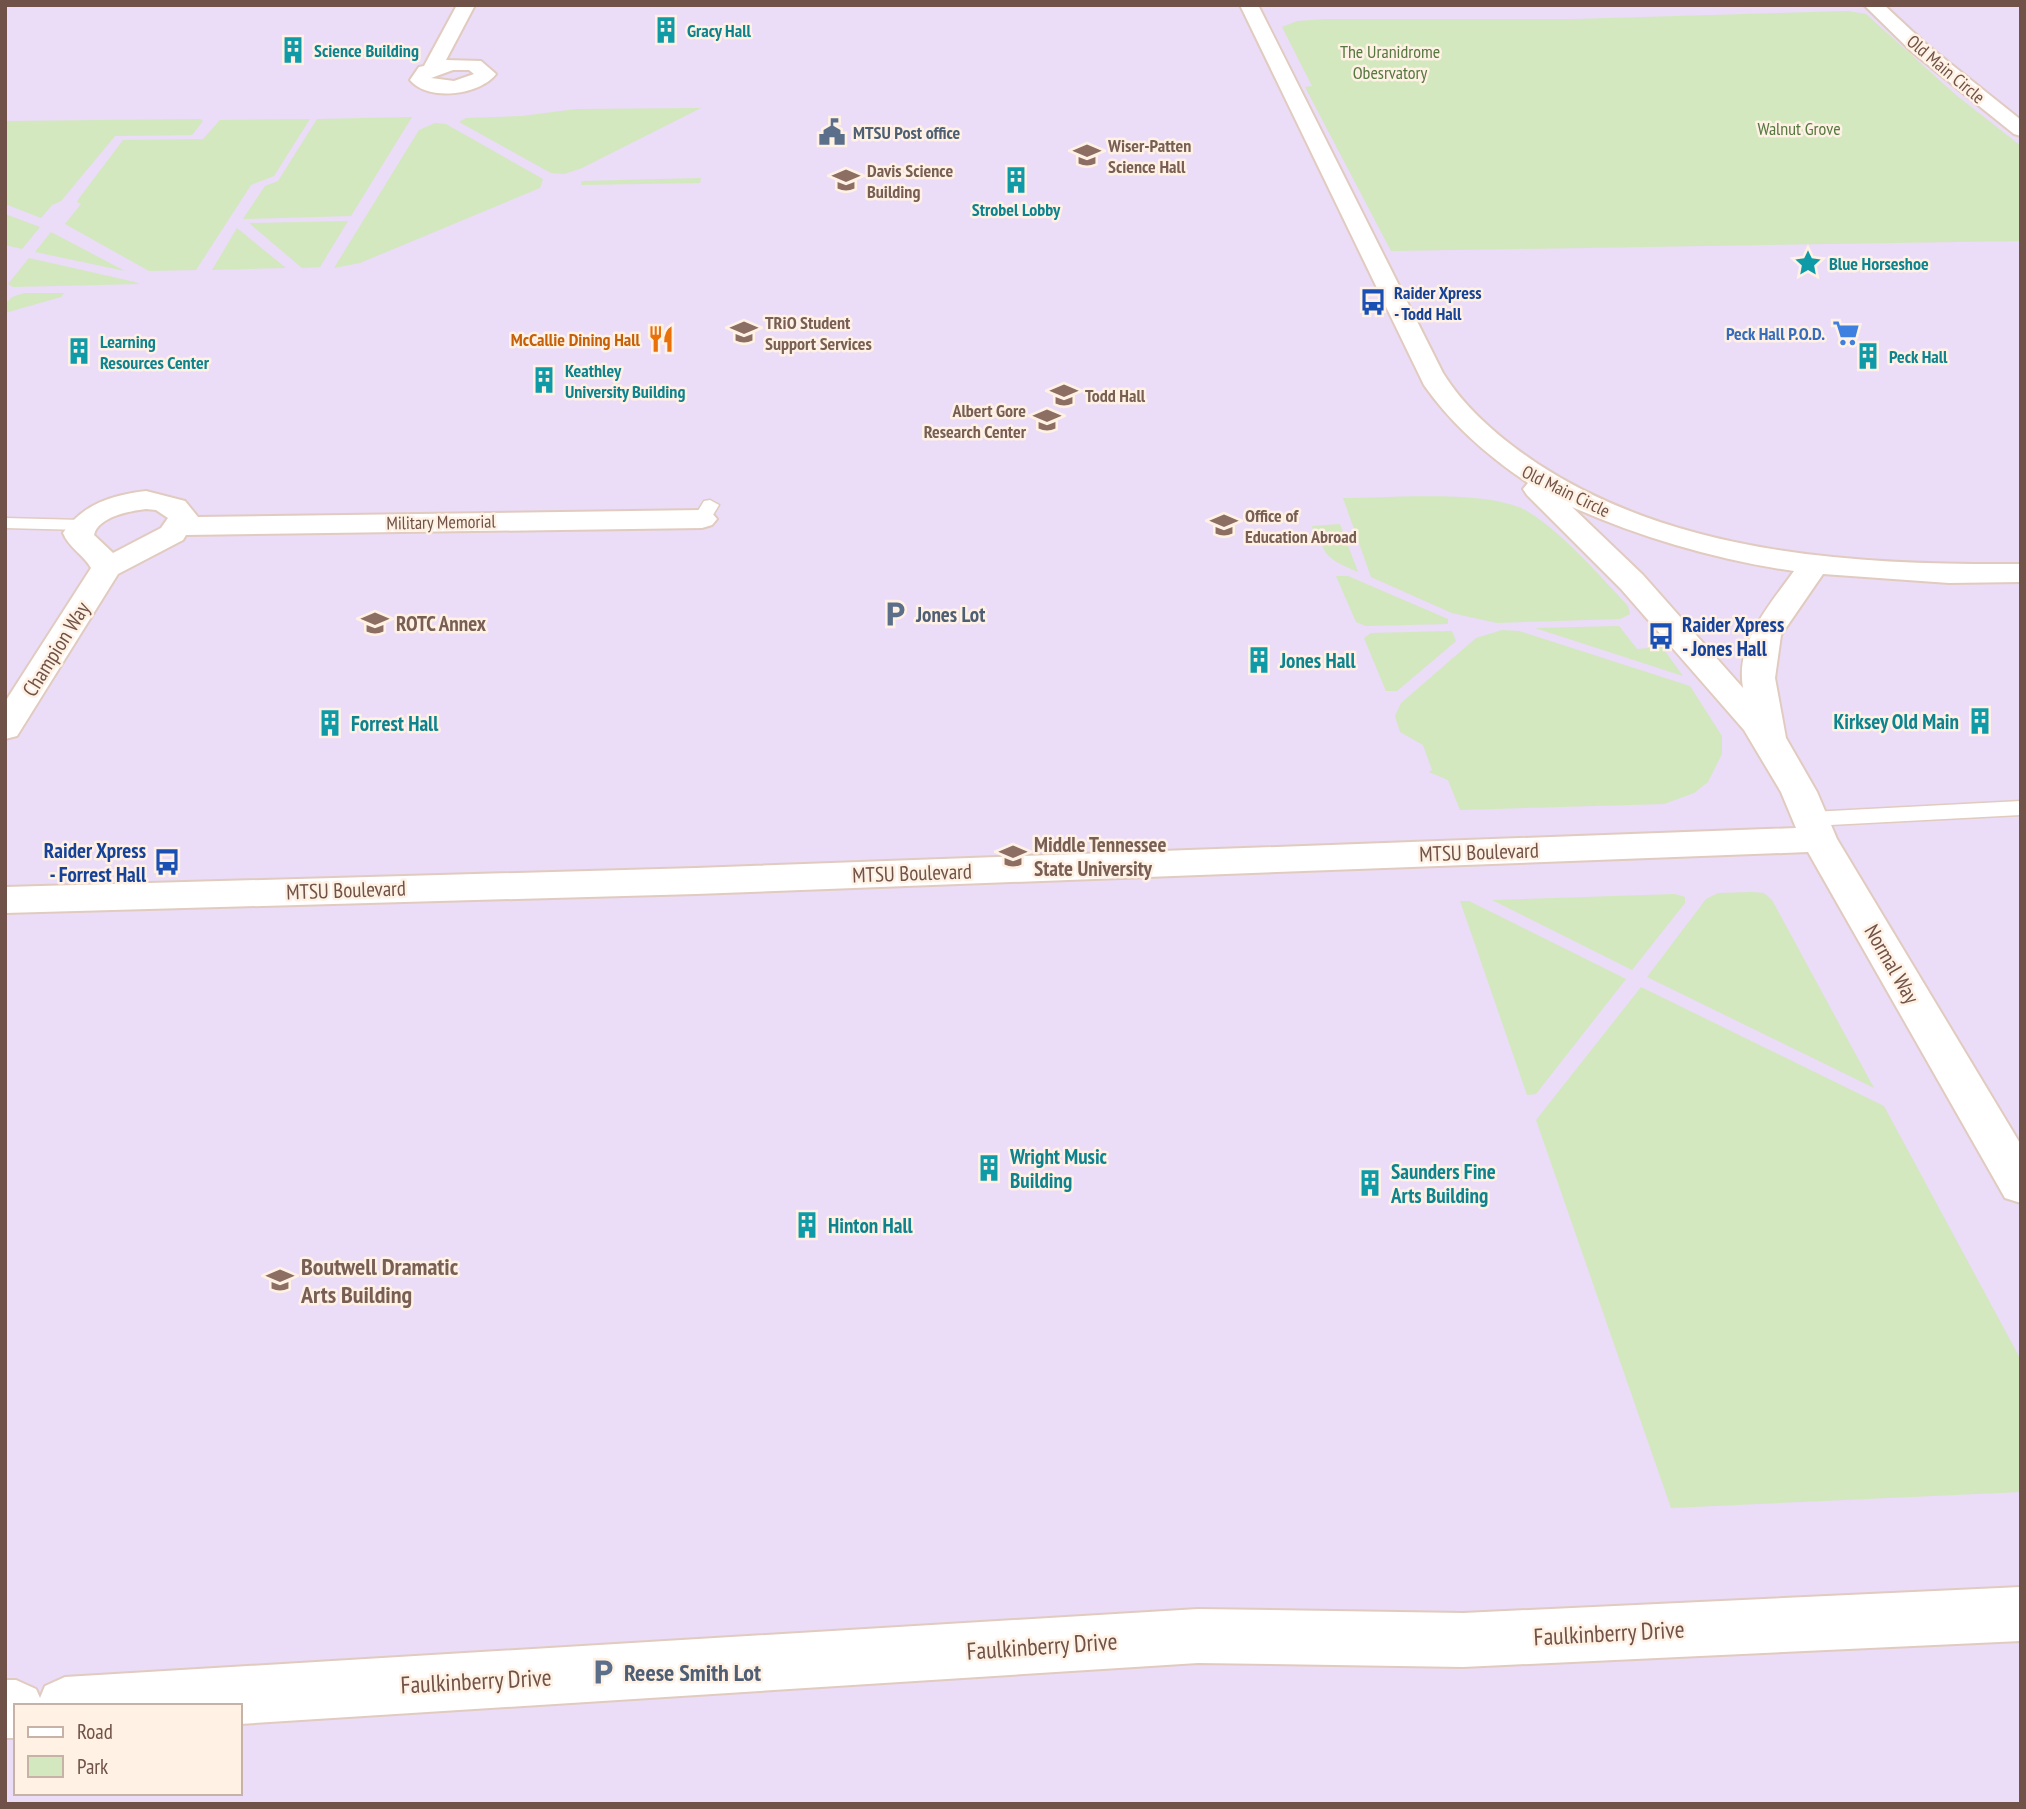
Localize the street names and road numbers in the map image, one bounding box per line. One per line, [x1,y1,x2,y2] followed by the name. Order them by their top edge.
[1902,30,1990,108] street label: Old Main Circle
[1518,460,1614,522] street label: Old Main Circle
[386,510,497,534] street label: Military Memorial
[16,597,96,701] street label: Champion Way
[1419,836,1539,868] street label: MTSU Boulevard
[852,857,972,889] street label: MTSU Boulevard
[286,874,406,906] street label: MTSU Boulevard
[1859,920,1925,1008] street label: Normal Way
[1533,1614,1685,1652] street label: Faulkinberry Drive
[966,1625,1118,1667] street label: Faulkinberry Drive
[400,1662,552,1700] street label: Faulkinberry Drive

